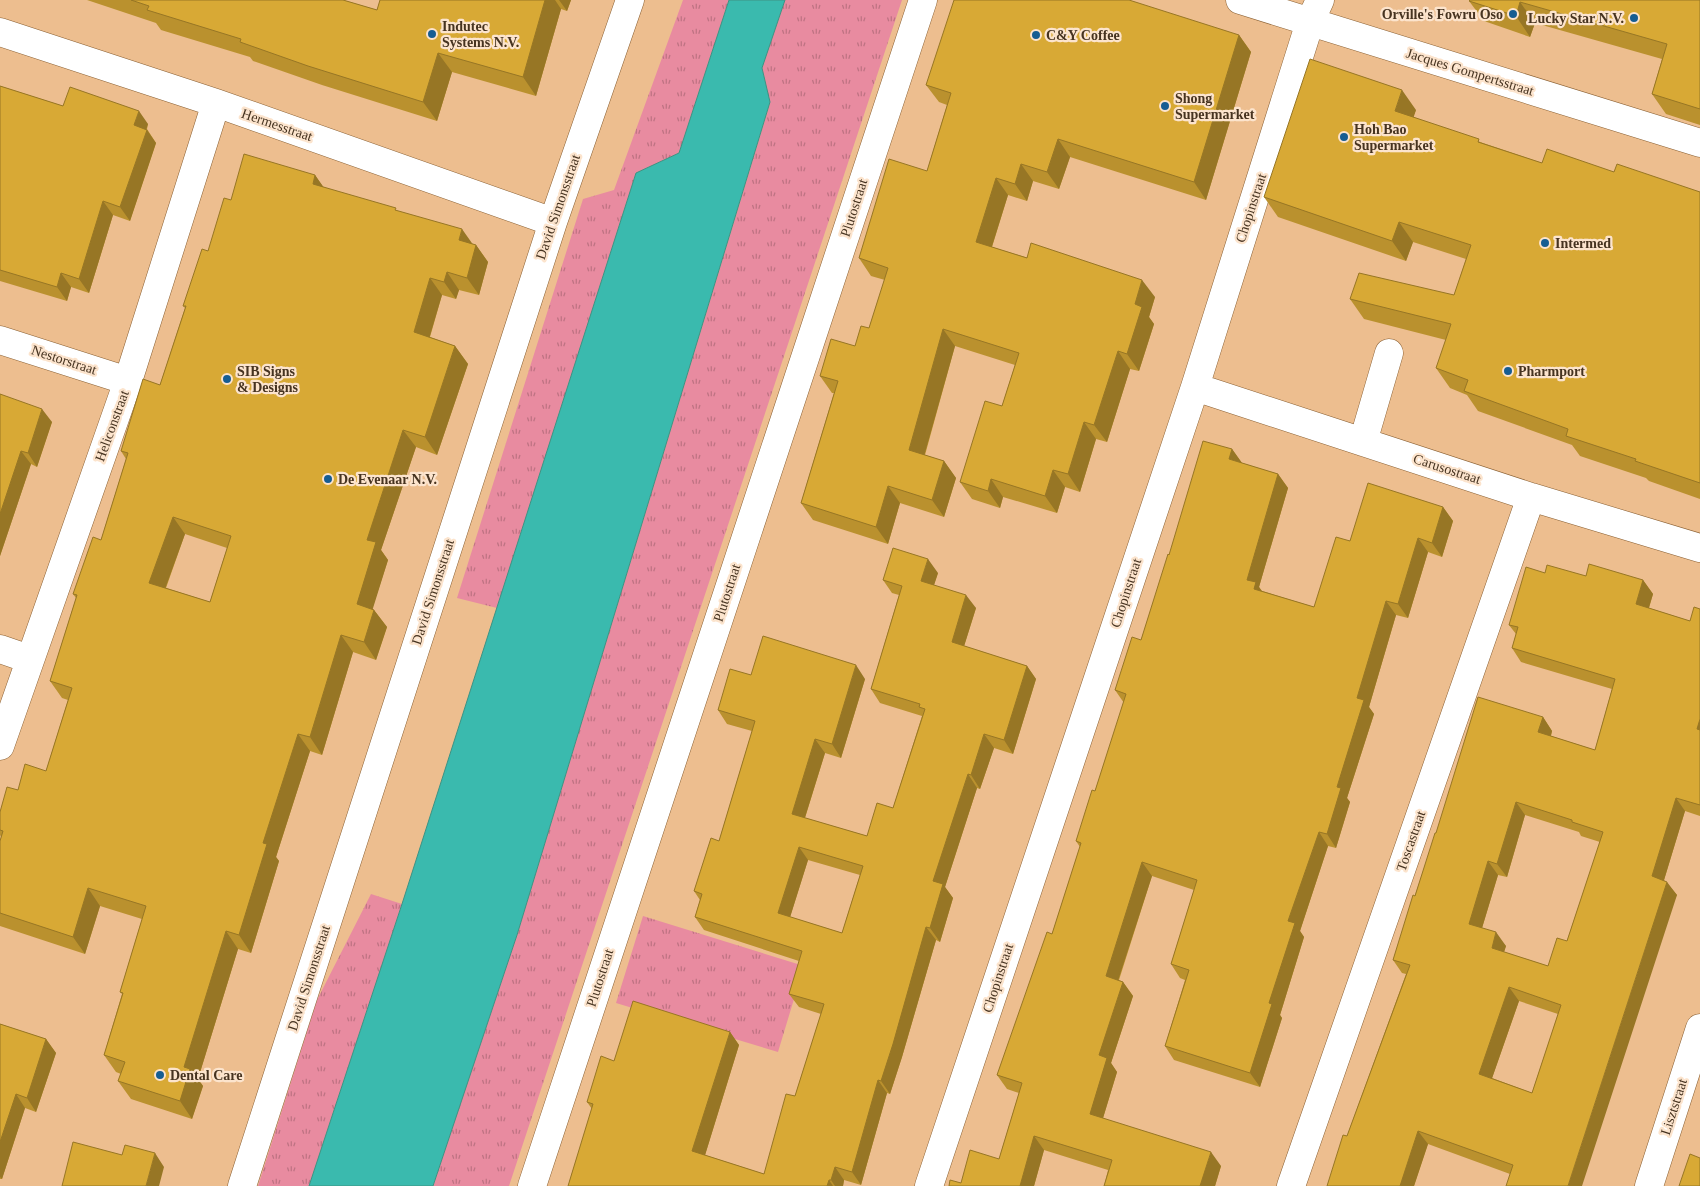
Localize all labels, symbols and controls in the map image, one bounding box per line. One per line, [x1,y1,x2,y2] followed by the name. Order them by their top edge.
[1382,7,1503,22] place label: Orville's Fowru Oso
[1507,8,1519,20] marker: Orville's Fowru Oso
[1528,11,1624,26] place label: Lucky Star N.V.
[1628,12,1640,24] marker: Lucky Star N.V.
[442,19,519,50] place label: Indutec Systems N.V.
[426,28,438,40] marker: Indutec Systems N.V.
[1046,28,1120,43] place label: C&Y Coffee
[1030,29,1042,41] marker: C&Y Coffee
[1404,45,1536,99] street label: Jacques Gompertsstraat
[1175,91,1255,122] place label: Shong Supermarket
[1159,100,1171,112] marker: Shong Supermarket
[240,106,314,144] street label: Hermesstraat
[1354,122,1434,153] place label: Hoh Bao Supermarket
[1338,131,1350,143] marker: Hoh Bao Supermarket
[533,152,583,261] street label: David Simonsstraat
[1233,172,1269,244] street label: Chopinstraat
[838,177,870,239] street label: Plutostraat
[1555,236,1611,251] place label: Intermed
[1539,237,1551,249] marker: Intermed
[30,342,99,378] street label: Nestorstraat
[237,364,299,395] place label: SIB Signs & Designs
[1518,364,1585,379] place label: Pharmport
[1502,365,1514,377] marker: Pharmport
[221,373,233,385] marker: SIB Signs & Designs
[92,388,132,464] street label: Heliconstraat
[1411,451,1483,487] street label: Carusostraat
[338,472,437,487] place label: De Evenaar N.V.
[322,473,334,485] marker: De Evenaar N.V.
[409,537,457,647] street label: David Simonsstraat
[1108,557,1144,629] street label: Chopinstraat
[711,562,743,624] street label: Plutostraat
[1394,809,1428,873] street label: Toscastraat
[285,923,333,1033] street label: David Simonsstraat
[980,942,1016,1014] street label: Chopinstraat
[584,947,616,1009] street label: Plutostraat
[170,1068,242,1083] place label: Dental Care
[154,1069,166,1081] marker: Dental Care
[1658,1077,1690,1137] street label: Lisztstraat

